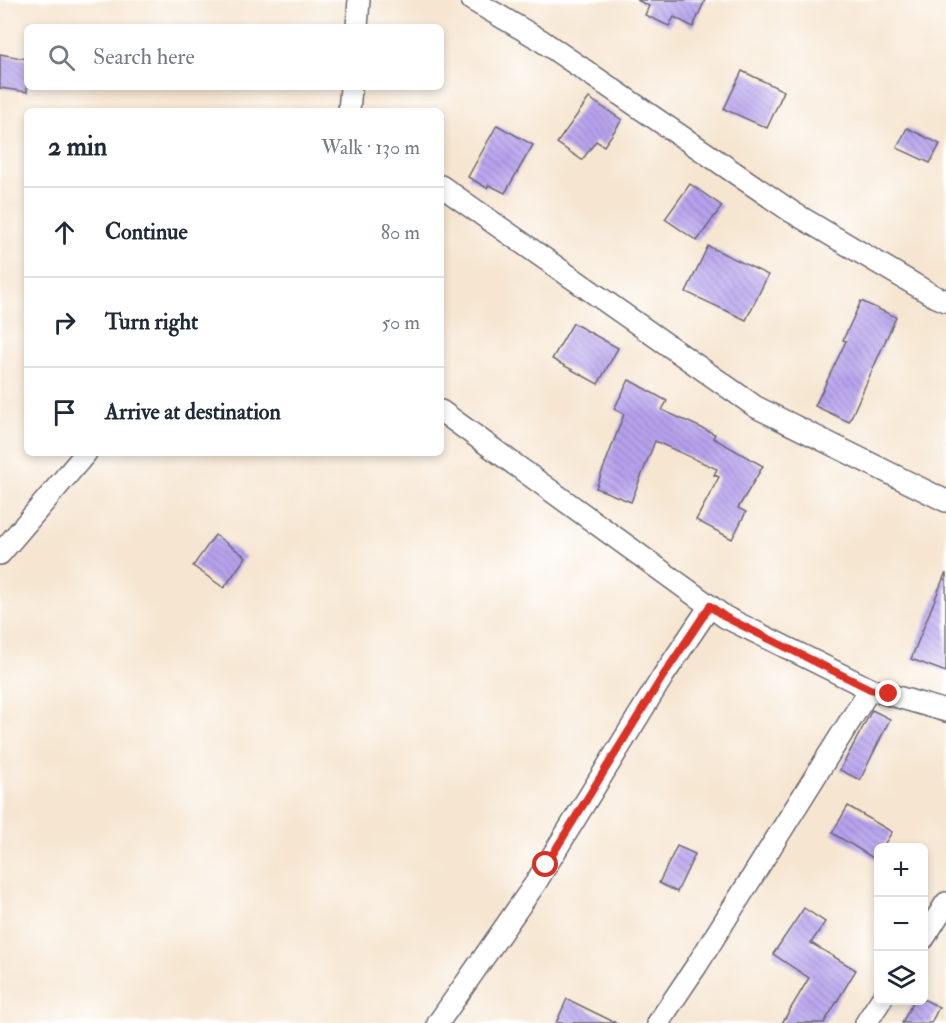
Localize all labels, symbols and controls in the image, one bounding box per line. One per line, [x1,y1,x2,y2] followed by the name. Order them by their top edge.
[24,24,444,90] search box
[45,41,78,74] icon: search
[93,43,195,71] text: Search here
[48,131,107,163] text: 2 min
[321,135,420,160] text: Walk · 130 m
[48,216,81,249] icon: ahead
[105,218,188,246] text: Continue
[381,220,420,245] text: 80 m
[48,306,81,339] icon: right
[105,308,198,336] text: Turn right
[381,310,420,335] text: 50 m
[48,396,81,429] icon: arrive
[105,398,281,426] text: Arrive at destination
[875,680,901,706] route end
[874,843,928,1005] map controls
[874,843,928,897] button: +
[532,851,558,877] route start
[874,897,928,951] button: −
[874,951,928,1005] button: layers

